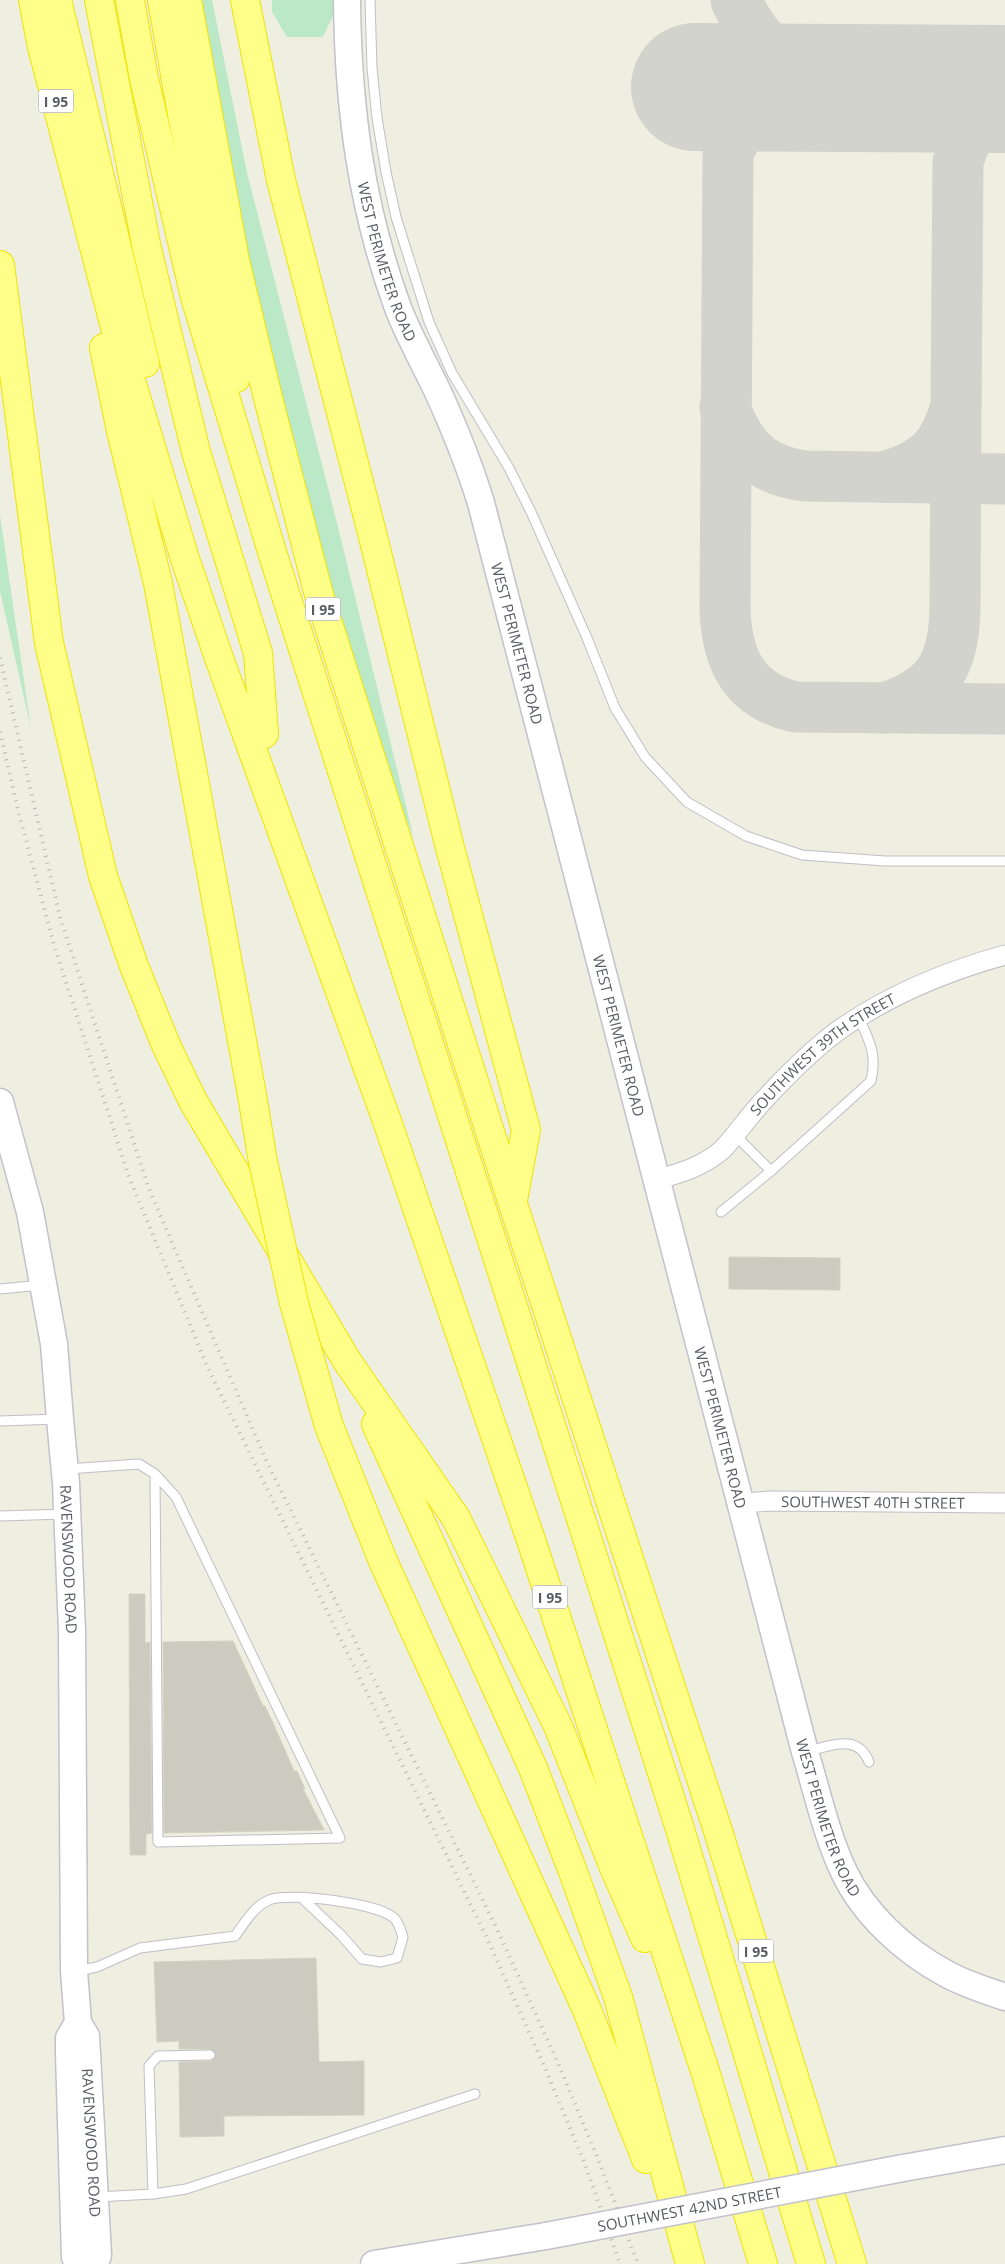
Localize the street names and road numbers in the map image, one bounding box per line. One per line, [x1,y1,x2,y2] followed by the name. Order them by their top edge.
[38,90,74,112] road number: I 95
[354,180,421,345] street label: WEST PERIMETER ROAD
[487,560,548,726] street label: WEST PERIMETER ROAD
[306,598,340,620] road number: I 95
[589,952,650,1118] street label: WEST PERIMETER ROAD
[745,988,899,1119] street label: SOUTHWEST 39TH STREET
[690,1344,751,1511] street label: WEST PERIMETER ROAD
[56,1484,82,1634] street label: RAVENSWOOD ROAD
[781,1491,966,1513] street label: SOUTHWEST 40TH STREET
[532,1585,568,1608] road number: I 95
[792,1736,866,1900] street label: WEST PERIMETER ROAD
[738,1940,774,1962] road number: I 95
[78,2068,106,2217] street label: RAVENSWOOD ROAD
[596,2181,784,2236] street label: SOUTHWEST 42ND STREET

